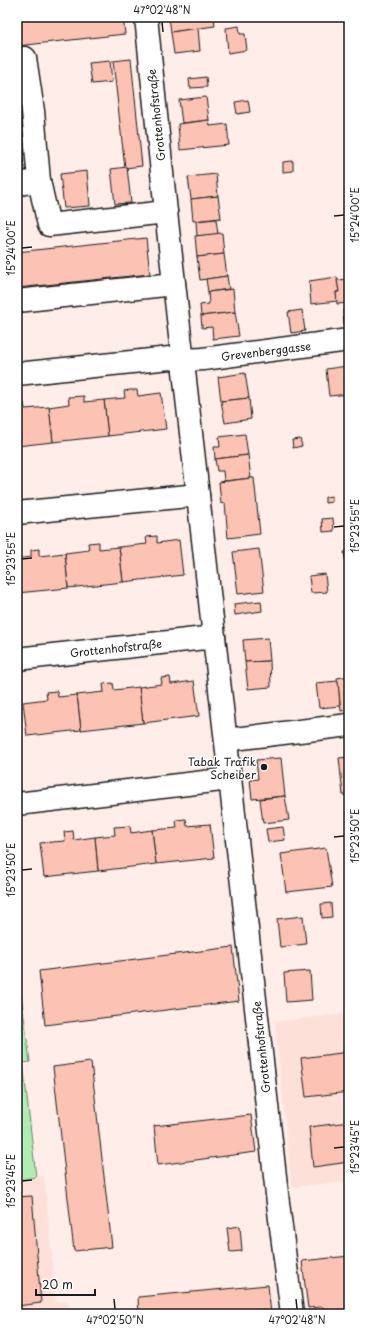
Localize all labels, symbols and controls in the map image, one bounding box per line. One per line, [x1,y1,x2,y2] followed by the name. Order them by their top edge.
[134,2,191,17] text: 47°02'48"N
[143,68,169,162] street label: Grottenhofstraße
[347,187,362,243] text: 15°24'00"E
[3,220,18,276] text: 15°24'00"E
[220,337,312,365] street label: Grevenberggasse
[347,499,362,553] text: 15°23'55"E
[3,532,18,586] text: 15°23'55"E
[69,635,163,661] street label: Grottenhofstraße
[188,753,257,783] place label: Tabak Trafik Scheiber
[259,762,269,772] marker: Tabak Trafik Scheiber
[347,809,362,863] text: 15°23'50"E
[3,843,18,897] text: 15°23'50"E
[248,1000,274,1094] street label: Grottenhofstraße
[347,1120,362,1174] text: 15°23'45"E
[3,1154,18,1208] text: 15°23'45"E
[36,1271,95,1297] scale bar
[42,1275,73,1293] text: 20 m
[86,1312,144,1327] text: 47°02'50"N
[269,1312,326,1327] text: 47°02'48"N

